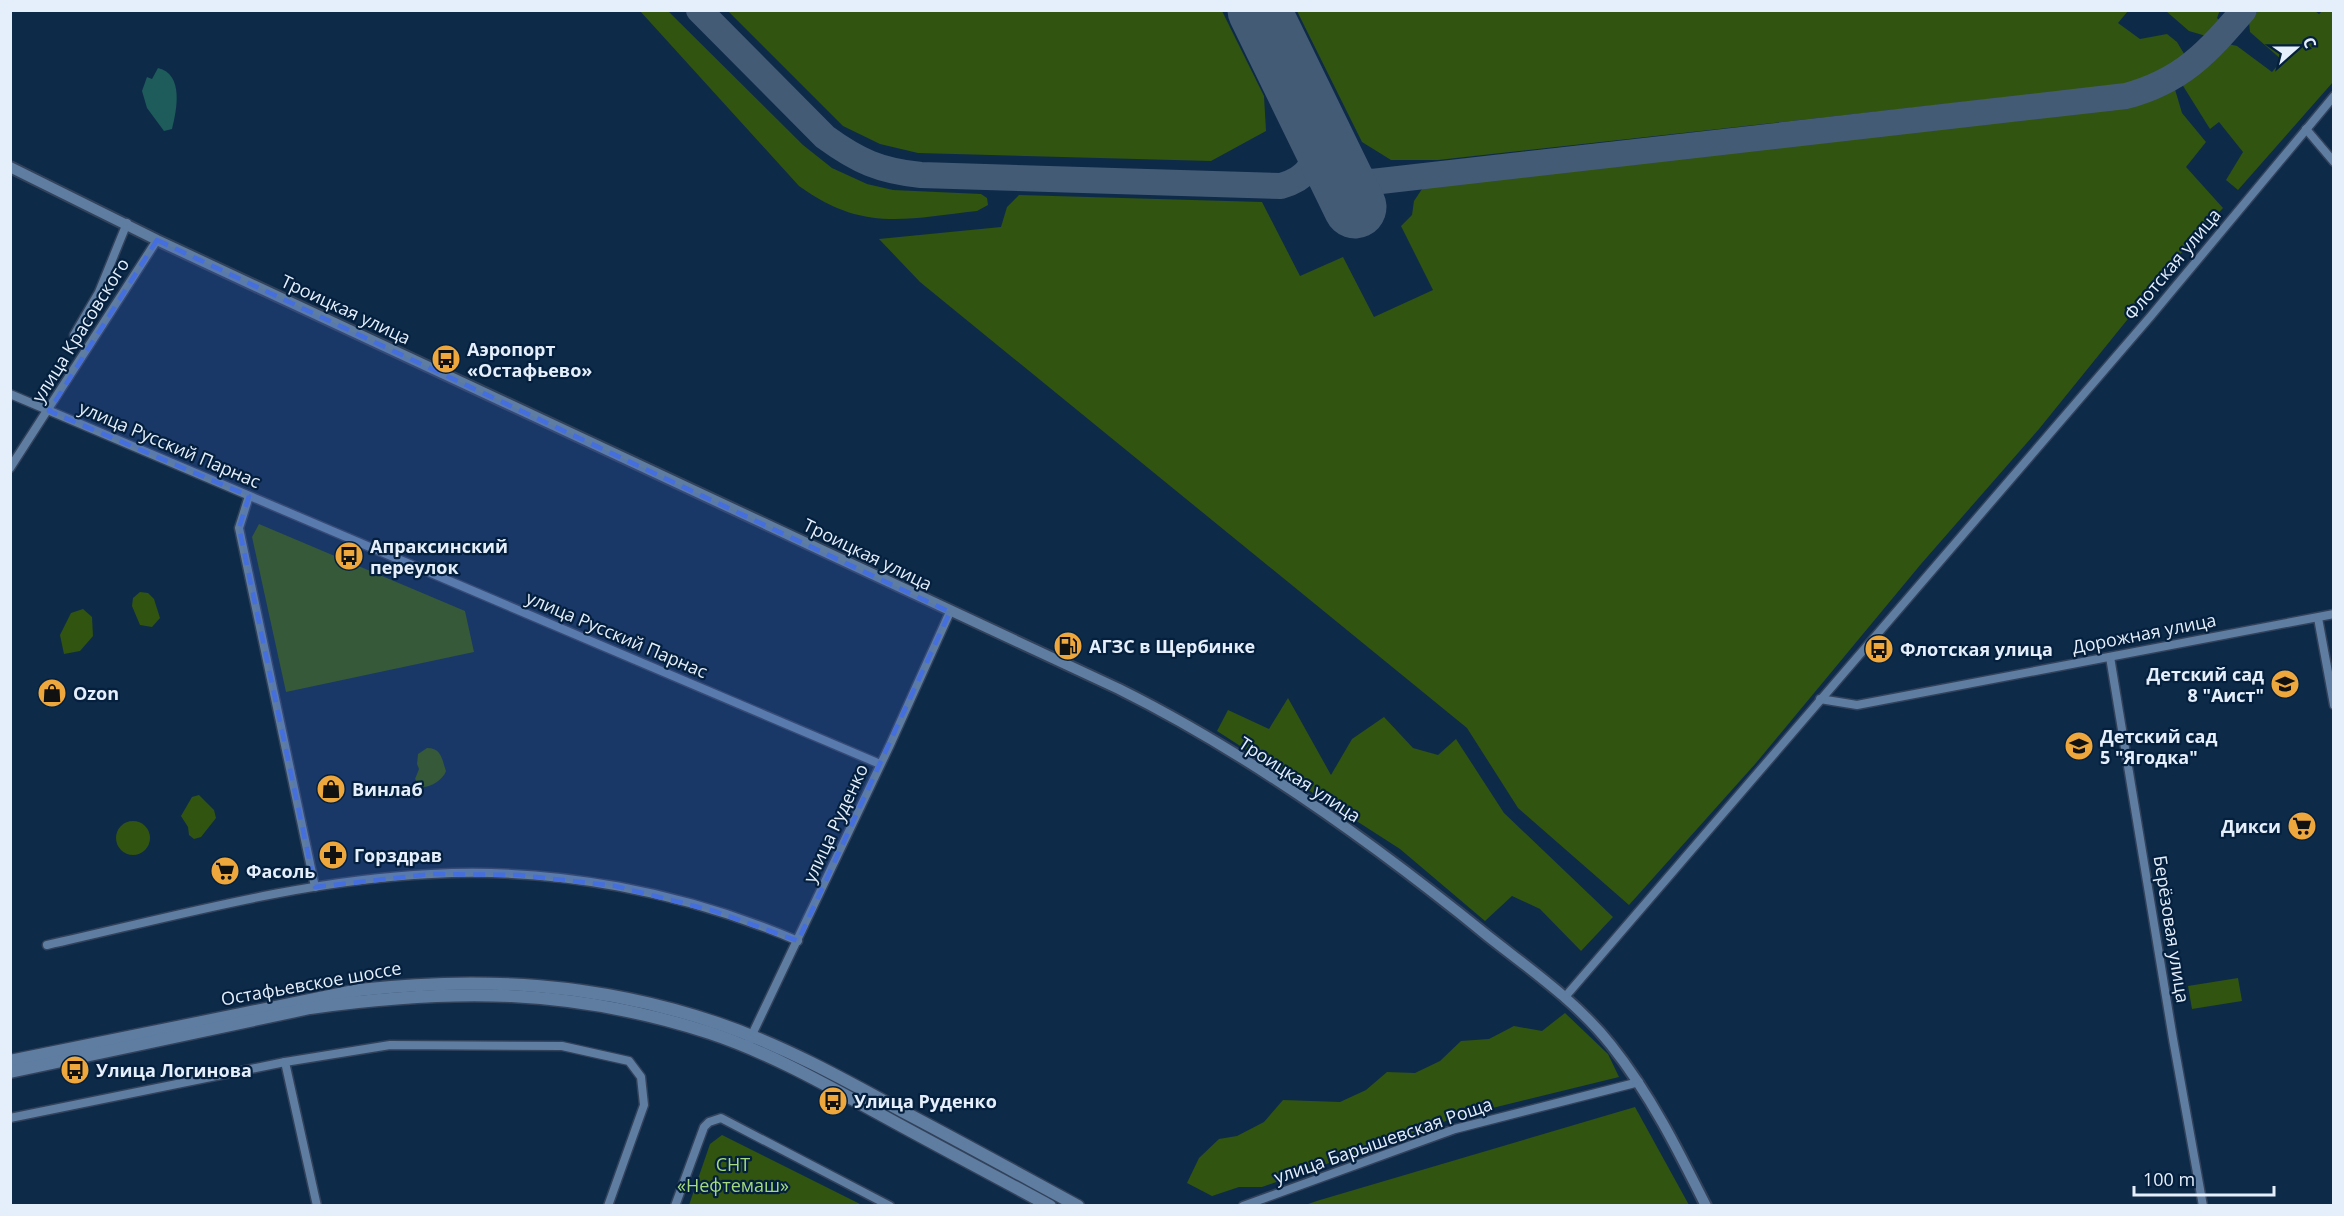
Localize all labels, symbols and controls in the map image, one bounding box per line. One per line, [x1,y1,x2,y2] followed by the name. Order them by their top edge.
[2266,18,2326,78] north arrow
[2298,34,2322,51] text: С
[2118,203,2226,325] street label: Флотская улица
[26,253,134,407] street label: улица Красовского
[277,268,415,350] street label: Троицкая улица
[467,337,592,382] place label: Аэропорт «Остафьево»
[430,343,462,375] bus stop icon: Аэропорт «Остафьево»
[76,395,265,493] street label: улица Русский Парнас
[800,512,936,596] street label: Троицкая улица
[370,534,508,579] place label: Апраксинский переулок
[333,540,365,572] bus stop icon: Апраксинский переулок
[523,585,712,683] street label: улица Русский Парнас
[2070,607,2218,659] street label: Дорожная улица
[1052,630,1084,662] fuel station icon: АГЗС в Щербинке
[1863,633,1895,665] bus stop icon: Флотская улица
[1089,634,1255,658] place label: АГЗС в Щербинке
[1900,637,2053,661] place label: Флотская улица
[2147,662,2264,707] place label: Детский сад 8 "Аист"
[2269,668,2301,700] school or university icon: Детский сад 8 "Аист"
[36,677,68,709] shop icon: Ozon
[73,681,119,705] place label: Ozon
[2100,724,2217,769] place label: Детский сад 5 "Ягодка"
[2063,730,2095,762] school or university icon: Детский сад 5 "Ягодка"
[1235,731,1365,827] street label: Троицкая улица
[797,760,873,886] street label: улица Руденко
[315,773,347,805] shop icon: Винлаб
[352,777,423,801] place label: Винлаб
[2286,810,2318,842] supermarket icon: Дикси
[2221,814,2281,838] place label: Дикси
[317,839,349,871] pharmacy icon: Горздрав
[354,843,442,867] place label: Горздрав
[2149,854,2195,1004] street label: Берёзовая улица
[209,855,241,887] supermarket icon: Фасоль
[246,859,315,883] place label: Фасоль
[219,955,403,1011] street label: Остафьевское шоссе
[59,1054,91,1086] bus stop icon: Улица Логинова
[96,1058,252,1082] place label: Улица Логинова
[817,1085,849,1117] bus stop icon: Улица Руденко
[854,1089,997,1113] place label: Улица Руденко
[1271,1091,1495,1189] street label: улица Барышевская Роща
[677,1152,789,1197] park label: СНТ «Нефтемаш»
[2134,1159,2274,1197] scale bar
[2143,1167,2195,1191] text: 100 m

